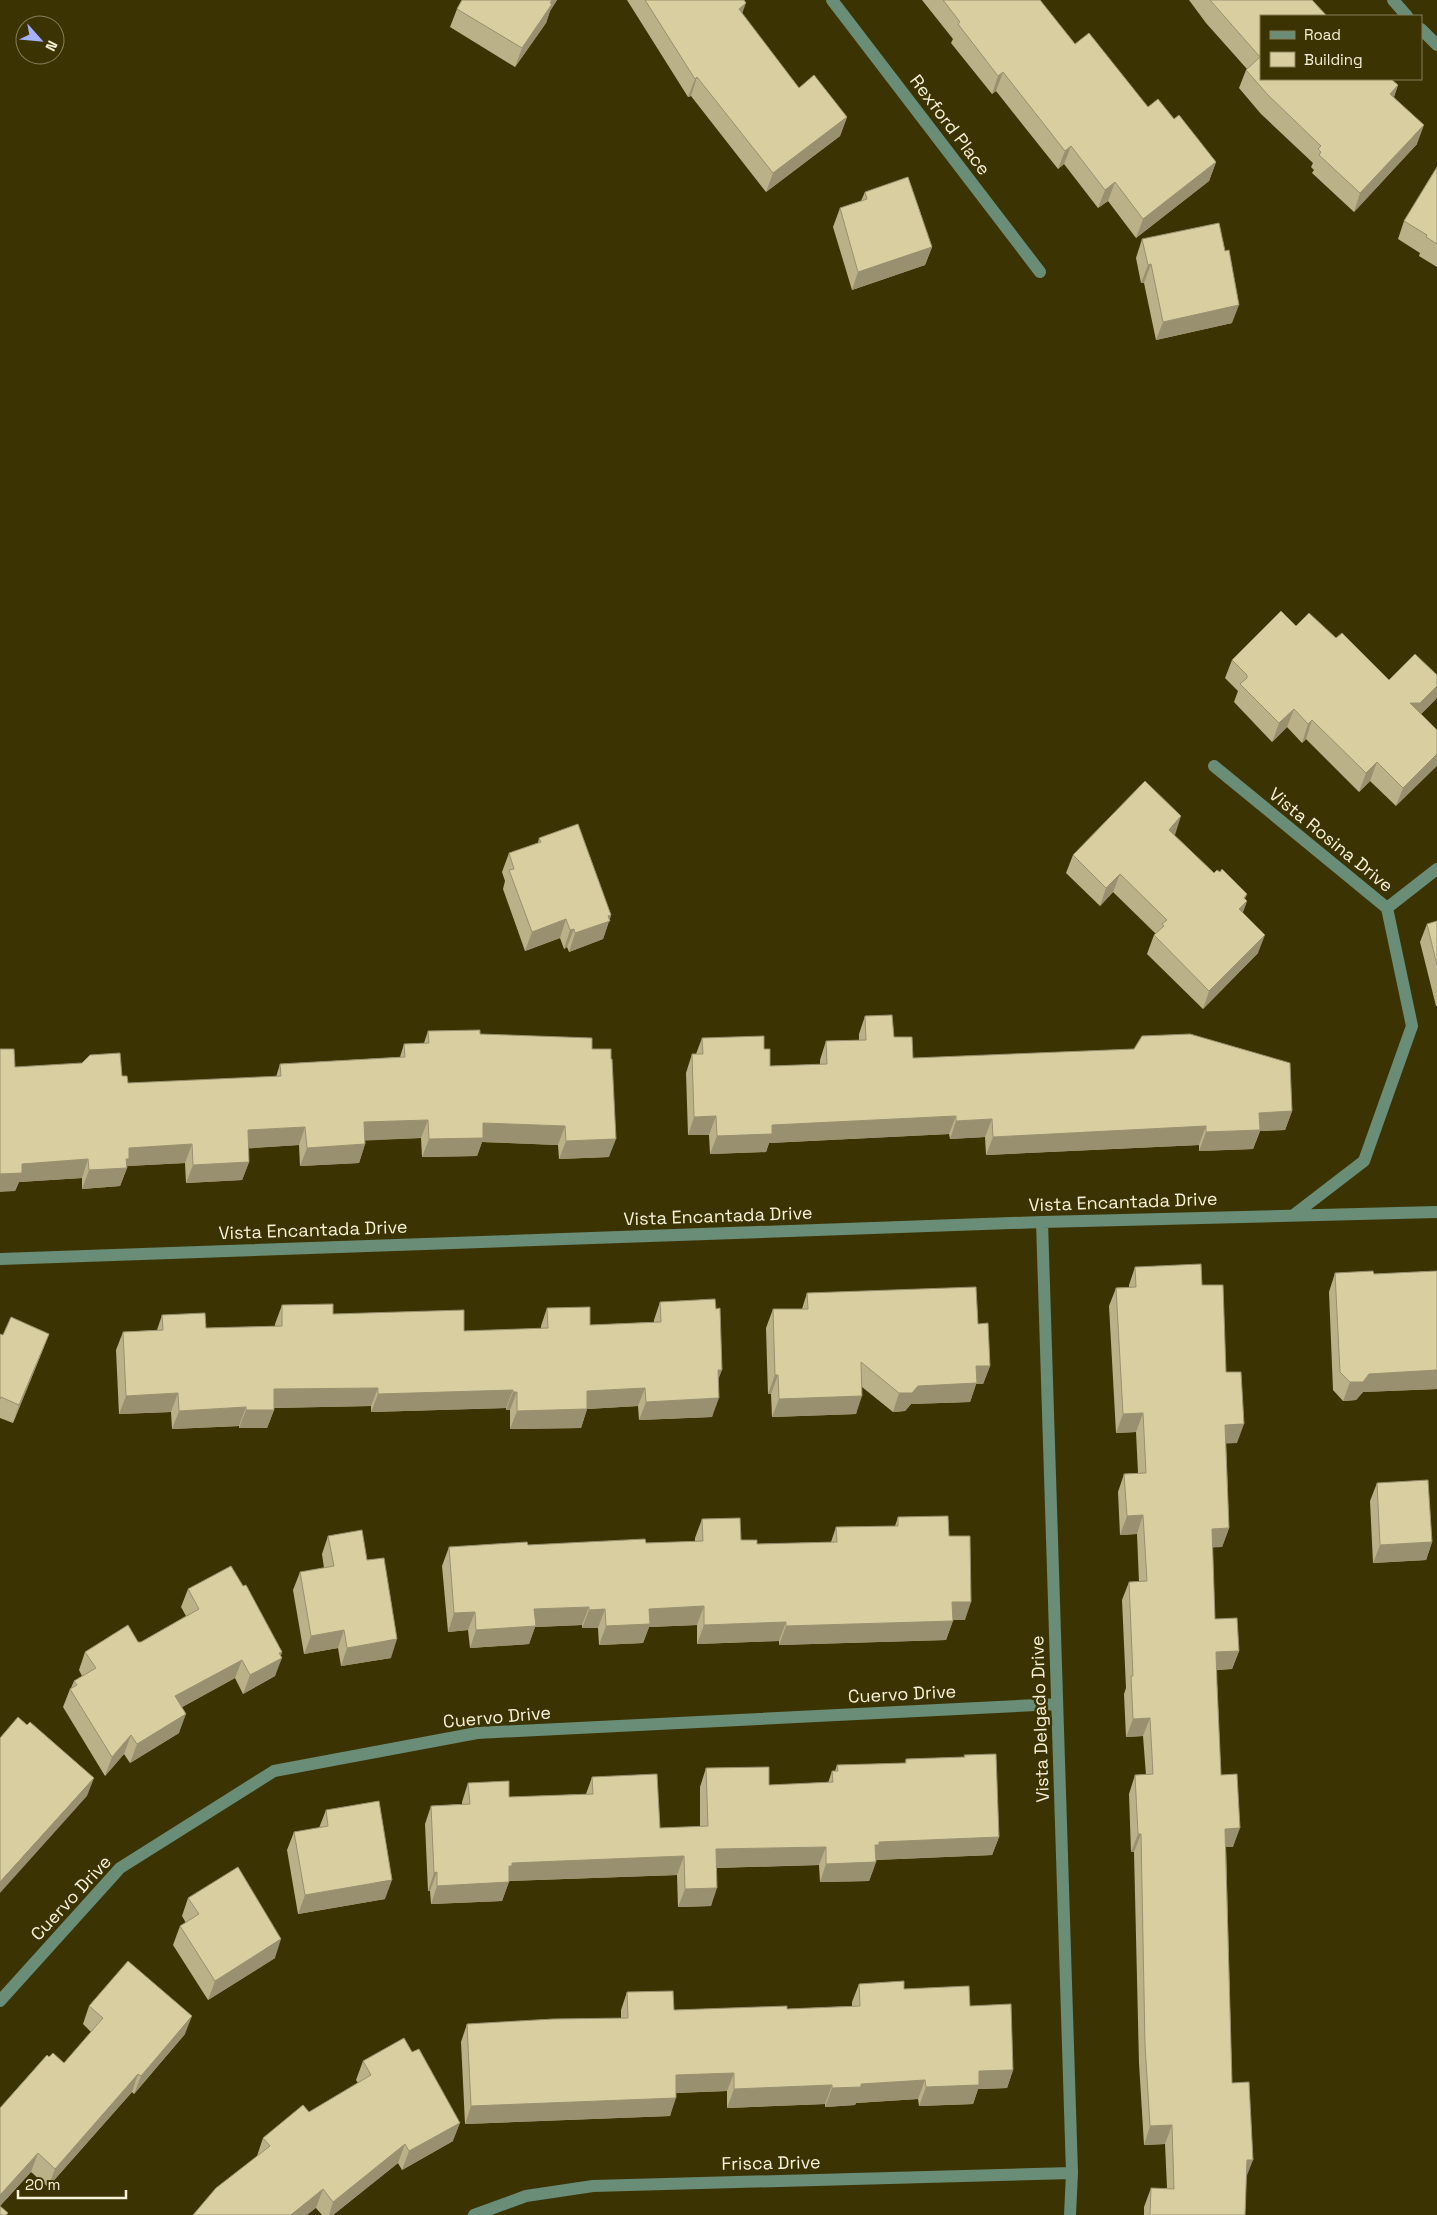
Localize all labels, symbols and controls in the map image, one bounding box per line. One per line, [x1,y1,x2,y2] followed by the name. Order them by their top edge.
[15,15,65,65] north arrow
[1260,15,1422,80] legend
[1304,25,1341,44] text: Road
[41,38,62,54] text: N
[1304,50,1363,69] text: Building
[905,70,996,180] street label: Rexford Place
[1264,782,1398,897] street label: Vista Rosina Drive
[1028,1187,1218,1216] street label: Vista Encantada Drive
[623,1201,813,1230] street label: Vista Encantada Drive
[218,1215,408,1244] street label: Vista Encantada Drive
[1025,1635,1054,1803] street label: Vista Delgado Drive
[847,1679,957,1708] street label: Cuervo Drive
[442,1700,552,1733] street label: Cuervo Drive
[25,1850,116,1945] street label: Cuervo Drive
[721,2150,821,2175] street label: Frisca Drive
[18,2168,125,2200] scale bar
[25,2175,60,2194] text: 20 m

